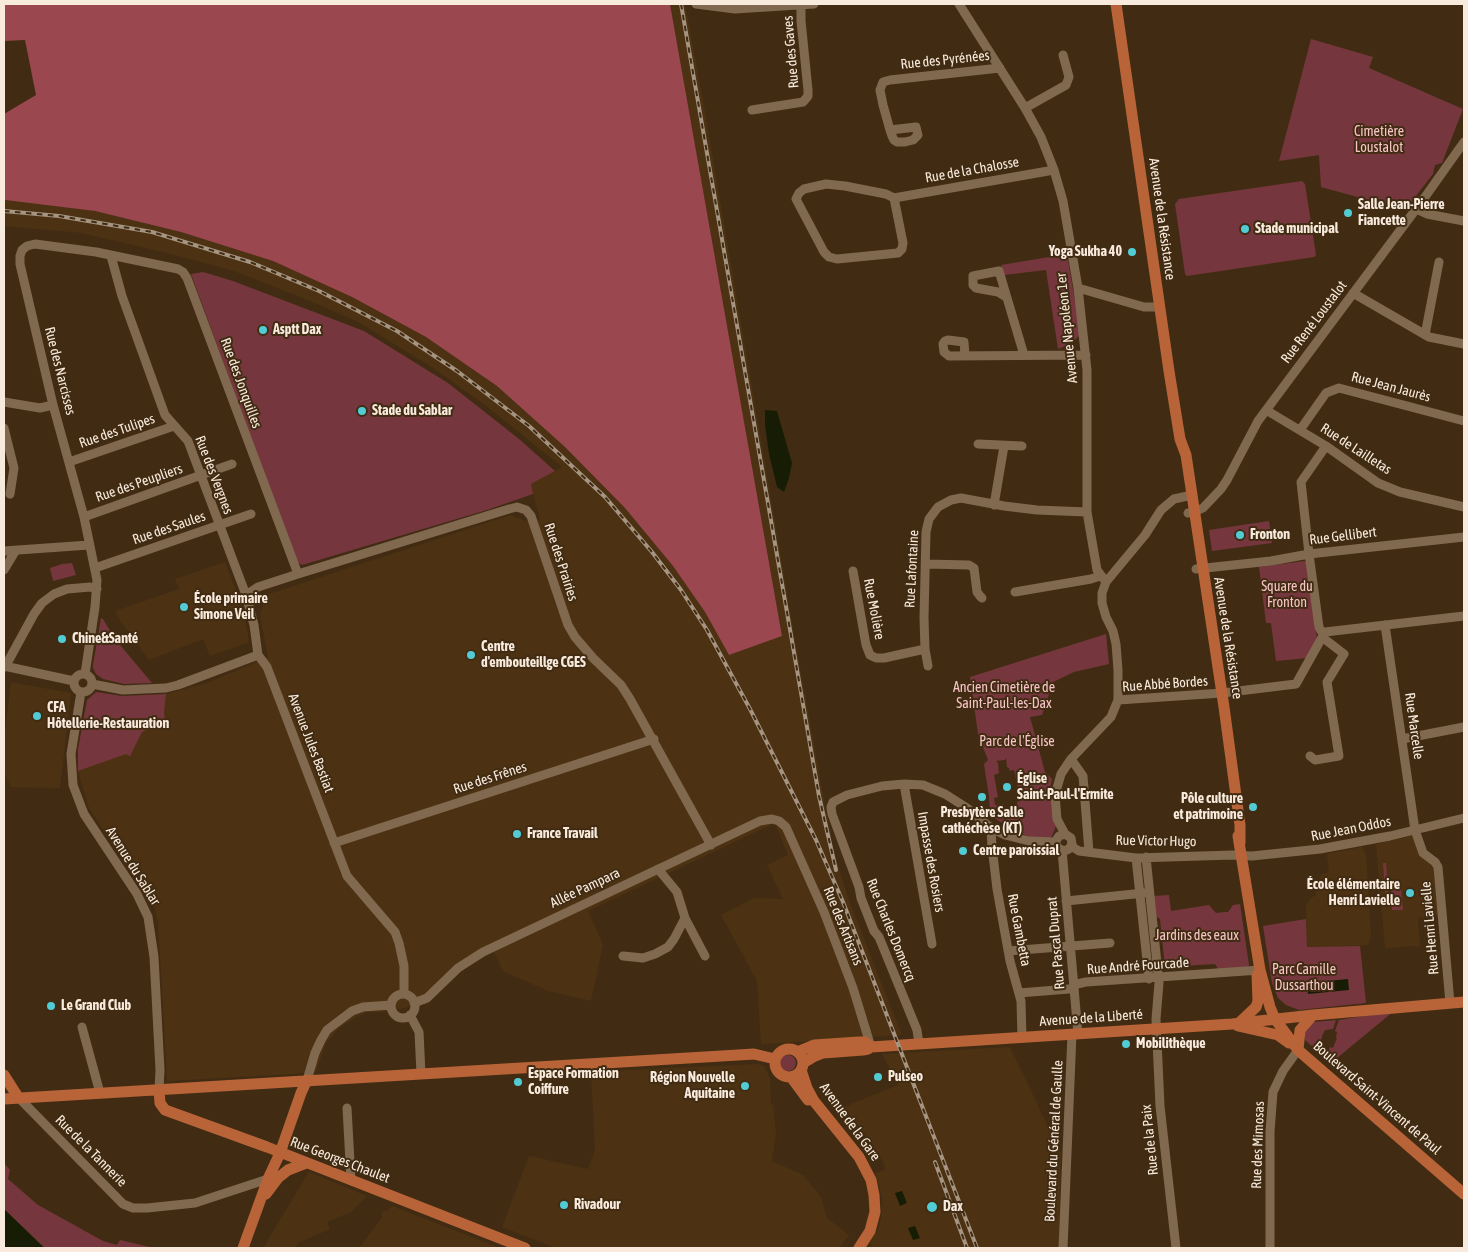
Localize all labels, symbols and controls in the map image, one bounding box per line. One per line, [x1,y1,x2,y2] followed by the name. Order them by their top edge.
[779,15,803,89] street label: Rue des Gaves
[900,47,990,73] street label: Rue des Pyrénées
[1354,124,1404,156] park label: Cimetière Loustalot
[924,153,1020,187] street label: Rue de la Chalosse
[1145,157,1179,281] street label: Avenue de la Résistance
[1358,197,1444,230] place label: Salle Jean-Pierre Fiancette
[1342,207,1354,219] marker: Salle Jean-Pierre Fiancette
[1255,221,1338,237] place label: Stade municipal
[1239,223,1251,235] marker: Stade municipal
[1049,244,1122,260] place label: Yoga Sukha 40
[1126,246,1138,258] marker: Yoga Sukha 40
[1053,272,1081,384] street label: Avenue Napoléon 1er
[1278,277,1350,367] street label: Rue René Loustalot
[273,322,321,338] place label: Asptt Dax
[257,324,269,336] marker: Asptt Dax
[41,325,79,417] street label: Rue des Narcisses
[217,336,265,430] street label: Rue des Jonquilles
[1350,368,1432,406] street label: Rue Jean Jaurès
[372,403,452,419] place label: Stade du Sablar
[356,405,368,417] marker: Stade du Sablar
[77,410,157,452] street label: Rue des Tulipes
[1317,420,1395,478] street label: Rue de Lailletas
[191,433,237,517] street label: Rue des Vergnes
[93,460,185,506] street label: Rue des Peupliers
[130,508,208,548] street label: Rue des Saules
[540,521,582,603] street label: Rue des Prairies
[1308,524,1378,548] street label: Rue Gellibert
[1250,527,1290,543] place label: Fronton
[1234,529,1246,541] marker: Fronton
[902,530,922,608] street label: Rue Lafontaine
[1210,576,1246,700] street label: Avenue de la Résistance
[860,577,888,641] street label: Rue Molière
[1261,579,1313,612] park label: Square du Fronton
[194,591,268,624] place label: École primaire Simone Veil
[178,601,190,613] marker: École primaire Simone Veil
[72,631,138,647] place label: Chine&Santé
[56,633,68,645] marker: Chine&Santé
[481,639,586,672] place label: Centre d'embouteillge CGES
[465,649,477,661] marker: Centre d'embouteillge CGES
[1122,673,1208,695] street label: Rue Abbé Bordes
[953,680,1055,712] park label: Ancien Cimetière de Saint-Paul-les-Dax
[284,691,338,795] street label: Avenue Jules Bastiat
[1401,692,1427,760] street label: Rue Marcelle
[47,700,169,732] place label: CFA Hôtellerie-Restauration
[31,710,43,722] marker: CFA Hôtellerie-Restauration
[979,734,1055,750] park label: Parc de l'Église
[451,758,529,798] street label: Rue des Frênes
[1017,771,1114,804] place label: Église Saint-Paul-l'Ermite
[1001,781,1013,793] marker: Église Saint-Paul-l'Ermite
[976,791,988,803] marker: Presbytère Salle cathéchèse (KT)
[1173,791,1243,824] place label: Pôle culture et patrimoine
[1247,801,1259,813] marker: Pôle culture et patrimoine
[940,805,1024,838] place label: Presbytère Salle cathéchèse (KT)
[914,810,948,914] street label: Impasse des Rosiers
[1310,813,1392,845] street label: Rue Jean Oddos
[102,824,164,908] street label: Avenue du Sablar
[527,826,598,842] place label: France Travail
[511,828,523,840] marker: France Travail
[1115,832,1197,850] street label: Rue Victor Hugo
[973,843,1059,859] place label: Centre paroissial
[957,845,969,857] marker: Centre paroissial
[547,864,623,912] street label: Allée Pampara
[863,876,919,984] street label: Rue Charles Domercq
[1307,877,1400,910] place label: École élémentaire Henri Lavielle
[1418,881,1442,975] street label: Rue Henri Lavielle
[820,884,866,968] street label: Rue des Artisans
[1404,887,1416,899] marker: École élémentaire Henri Lavielle
[1004,892,1034,968] street label: Rue Gambetta
[1044,896,1068,990] street label: Rue Pascal Duprat
[1155,928,1239,944] park label: Jardins des eaux
[1086,954,1190,978] street label: Rue André Fourcade
[1272,962,1336,994] park label: Parc Camille Dussarthou
[61,998,131,1014] place label: Le Grand Club
[45,1000,57,1012] marker: Le Grand Club
[1039,1006,1143,1030] street label: Avenue de la Liberté
[1136,1036,1206,1052] place label: Mobilithèque
[1120,1038,1132,1050] marker: Mobilithèque
[1310,1038,1444,1158] street label: Boulevard Saint-Vincent de Paul
[1041,1060,1067,1222] street label: Boulevard du Général de Gaulle
[528,1066,619,1098] place label: Espace Formation Coiffure
[888,1069,923,1085] place label: Pulseo
[650,1070,735,1102] place label: Région Nouvelle Aquitaine
[872,1071,884,1083] marker: Pulseo
[512,1076,524,1088] marker: Espace Formation Coiffure
[739,1080,751,1092] marker: Région Nouvelle Aquitaine
[816,1080,884,1164] street label: Avenue de la Gare
[1248,1101,1268,1189] street label: Rue des Mimosas
[1138,1104,1162,1176] street label: Rue de la Paix
[52,1112,130,1190] street label: Rue de la Tannerie
[288,1133,392,1187] street label: Rue Georges Chaulet
[574,1197,620,1213] place label: Rivadour
[558,1199,570,1211] marker: Rivadour
[943,1199,963,1215] place label: Dax
[925,1200,939,1214] marker: Dax

